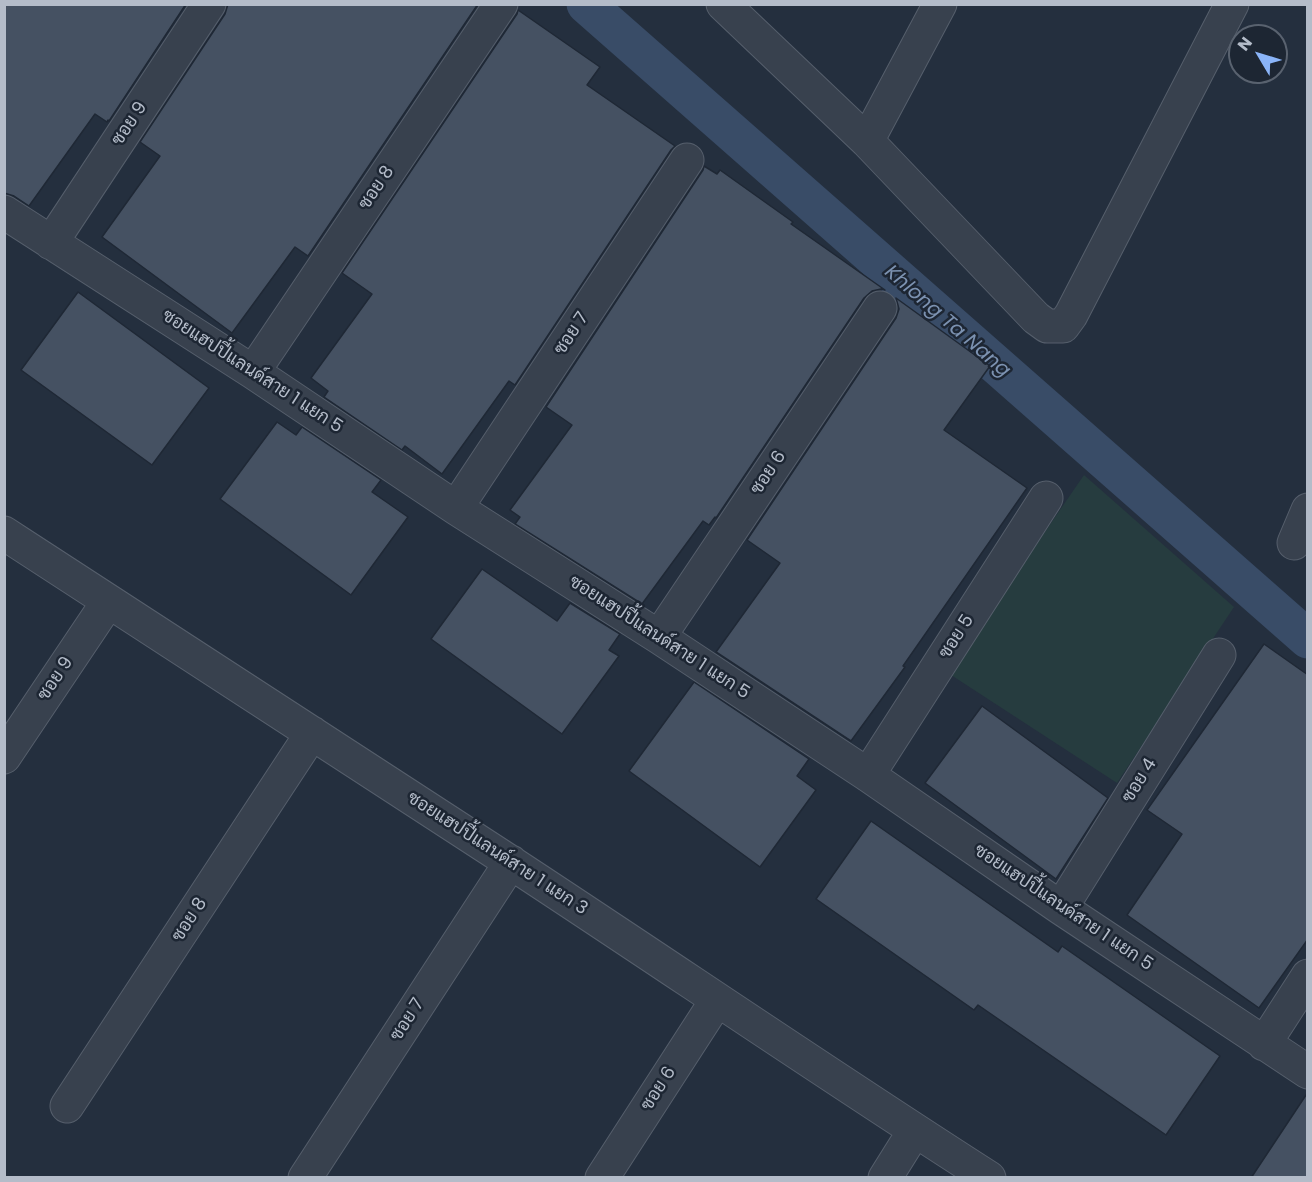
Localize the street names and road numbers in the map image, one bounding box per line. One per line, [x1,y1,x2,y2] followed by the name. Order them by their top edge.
[108,98,152,150] street label: ซอย 9
[355,162,399,214] street label: ซอย 8
[158,305,346,439] street label: ซอยแฮปปี้แลนด์สาย 1 แยก 5
[550,309,594,359] street label: ซอย 7
[747,447,791,499] street label: ซอย 6
[565,571,753,705] street label: ซอยแฮปปี้แลนด์สาย 1 แยก 5
[935,611,979,663] street label: ซอย 5
[34,653,78,705] street label: ซอย 9
[1118,755,1162,807] street label: ซอย 4
[403,788,591,920] street label: ซอยแฮปปี้แลนด์สาย 1 แยก 3
[969,840,1157,976] street label: ซอยแฮปปี้แลนด์สาย 1 แยก 5
[168,894,212,946] street label: ซอย 8
[386,995,430,1045] street label: ซอย 7
[637,1063,681,1115] street label: ซอย 6

